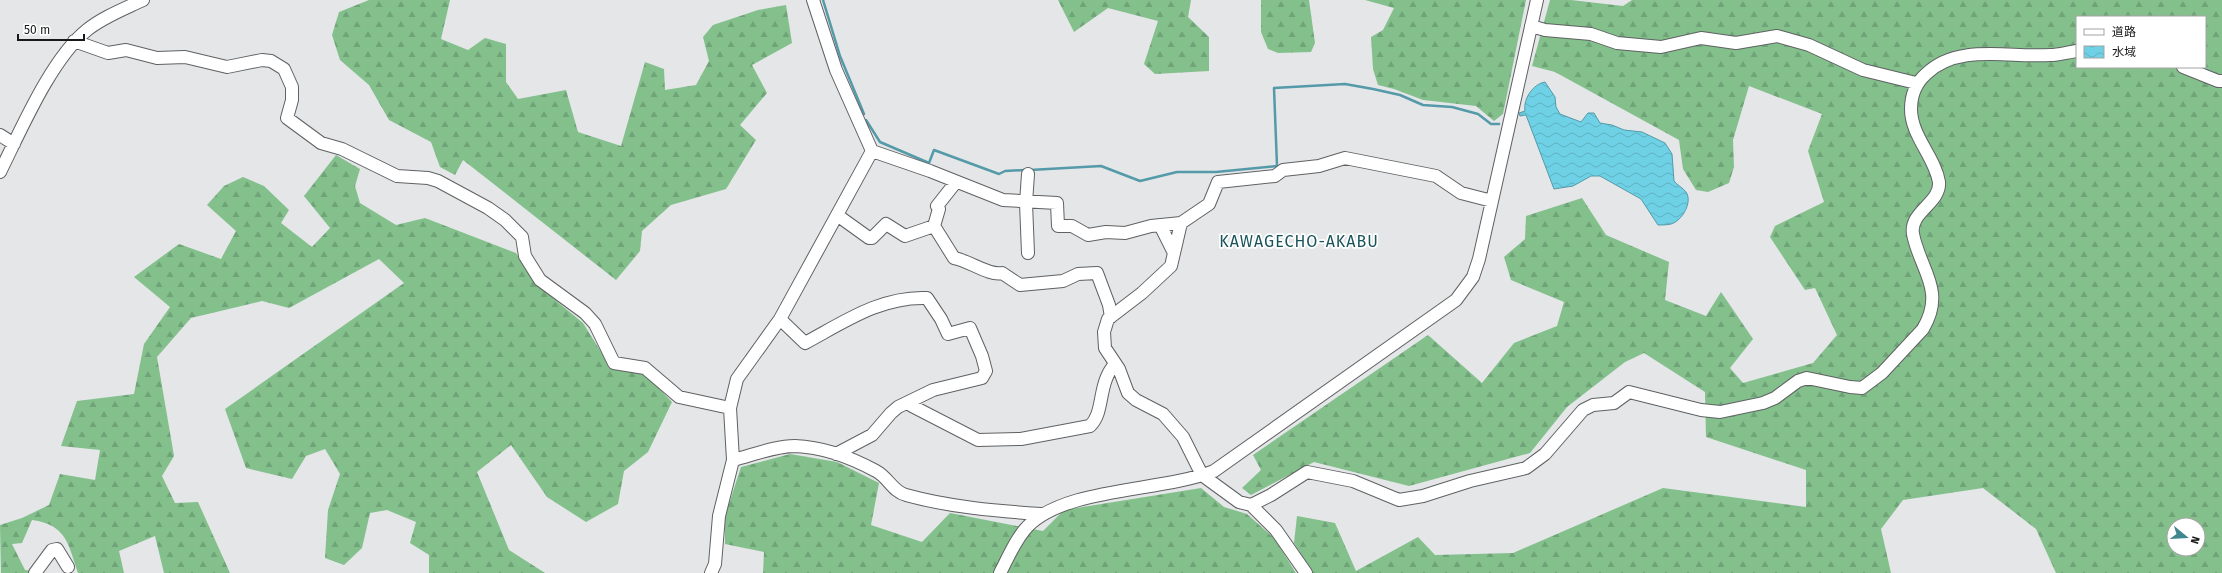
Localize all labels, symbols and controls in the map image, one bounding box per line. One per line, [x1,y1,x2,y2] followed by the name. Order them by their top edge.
[18,16,84,42] scale bar
[2076,16,2206,68] legend
[24,23,50,37] text: 50 m
[2112,25,2136,39] text: 道路
[2112,45,2136,59] text: 水域
[1219,232,1379,251] district label: KAWAGECHO-AKABU
[2166,517,2206,557] north arrow
[2188,534,2202,545] text: N

